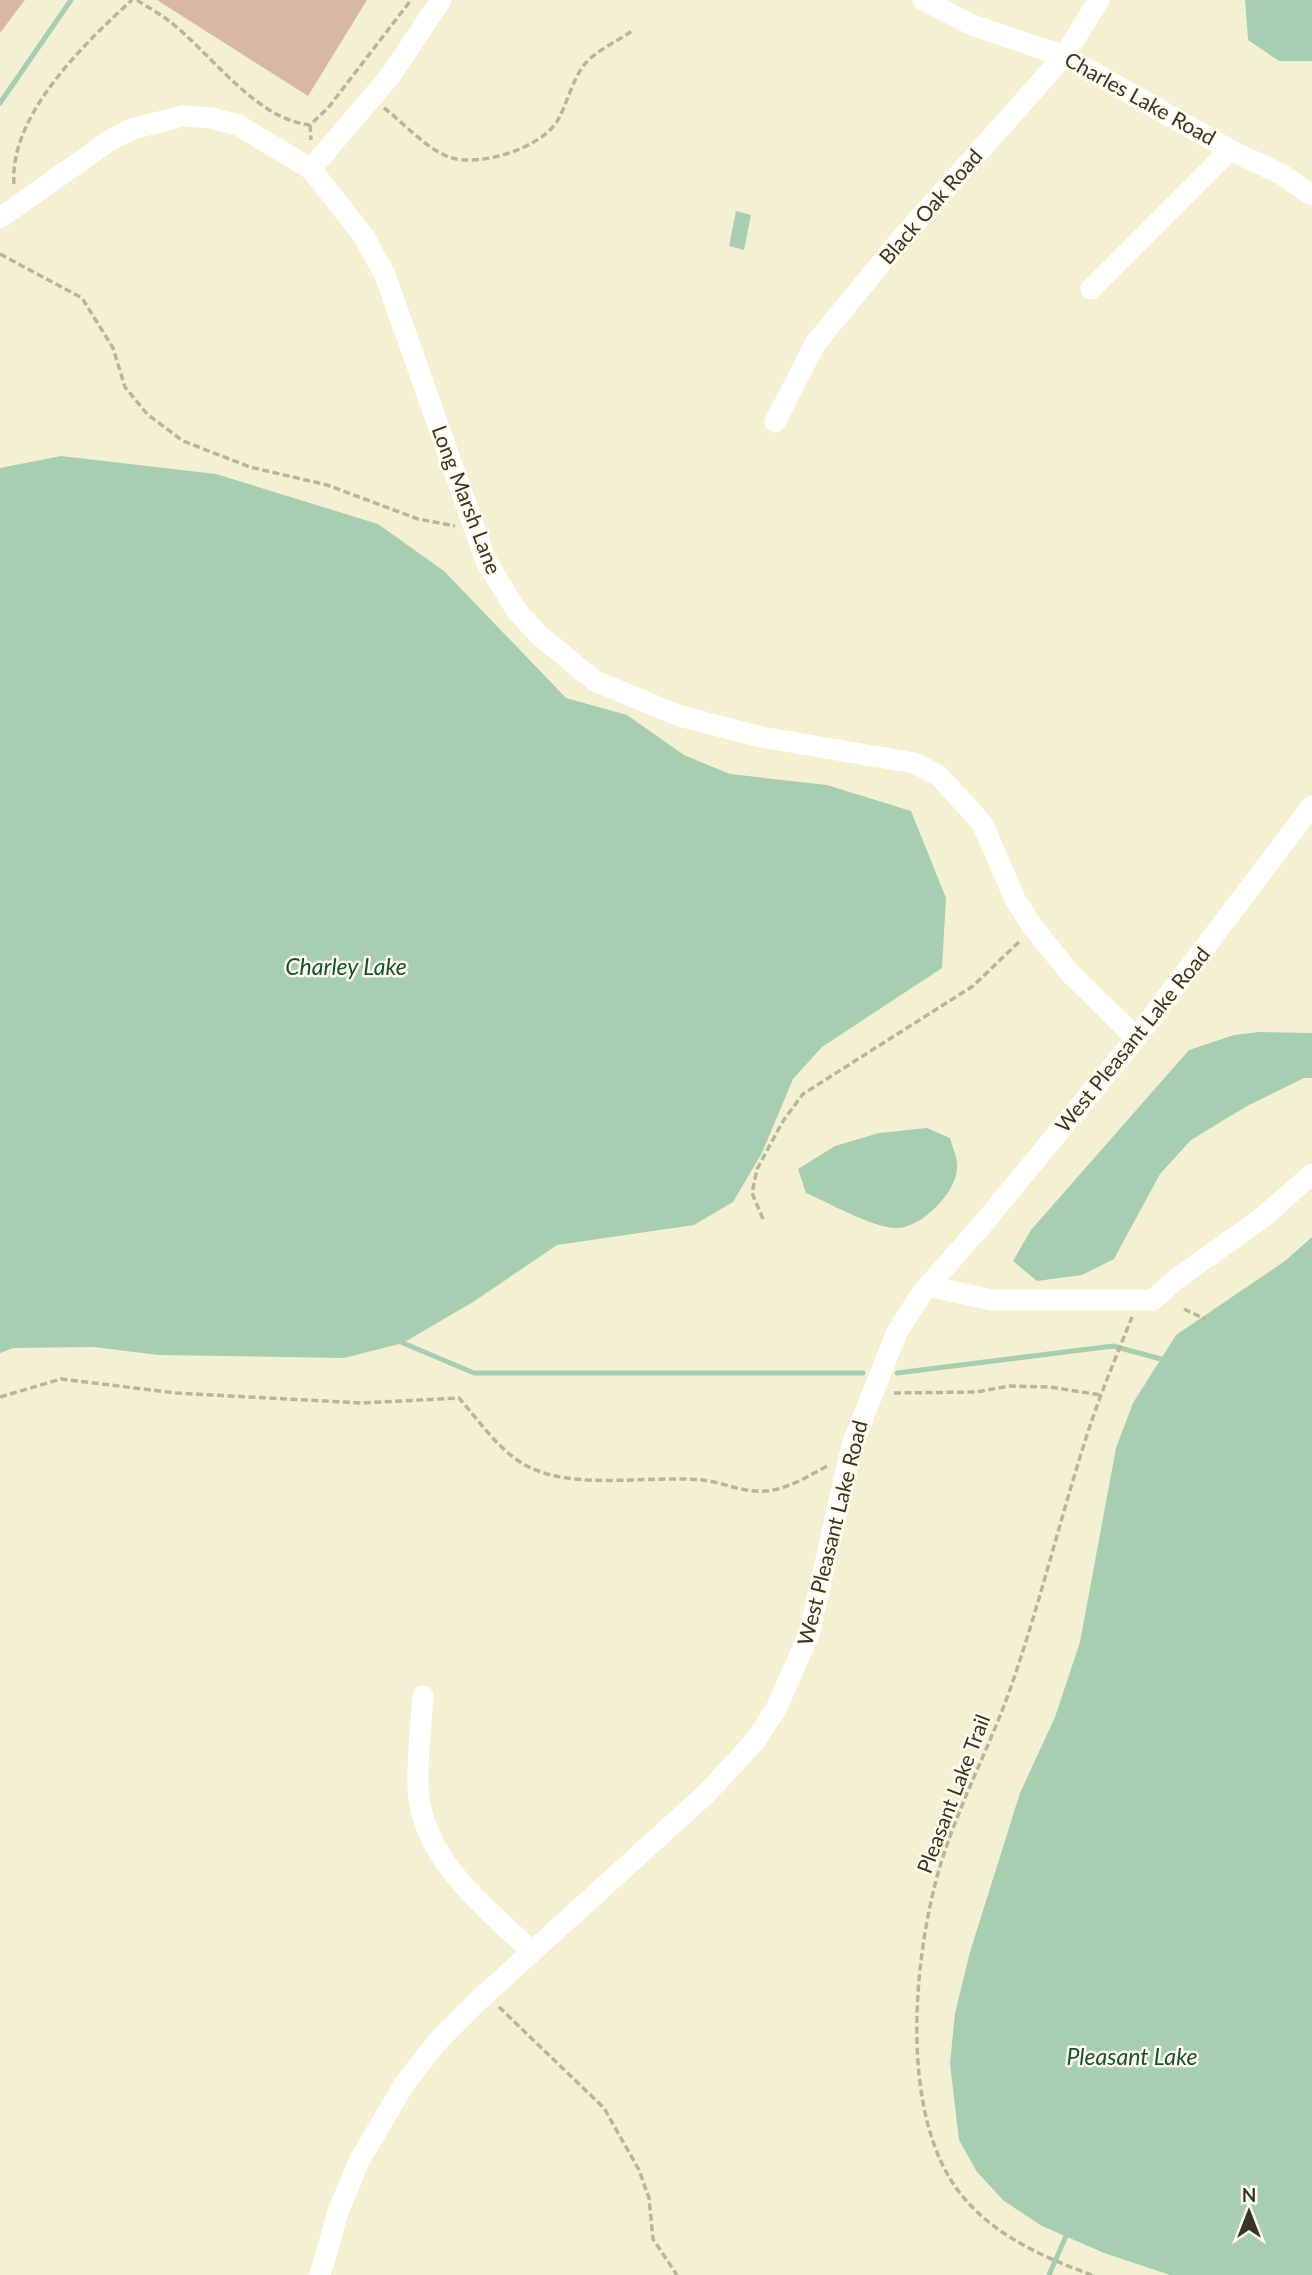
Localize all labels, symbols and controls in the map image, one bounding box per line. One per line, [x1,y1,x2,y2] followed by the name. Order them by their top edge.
[1061,46,1221,150] street label: Charles Lake Road
[873,143,987,269] street label: Black Oak Road
[428,422,507,577] street label: Long Marsh Lane
[1049,941,1214,1137] street label: West Pleasant Lake Road
[285,952,407,980] water label: Charley Lake
[791,1418,872,1648] street label: West Pleasant Lake Road
[911,1710,994,1876] street label: Pleasant Lake Trail
[1067,2042,1197,2070] water label: Pleasant Lake
[1214,2177,1284,2247] north arrow
[1242,2183,1256,2206] text: N

